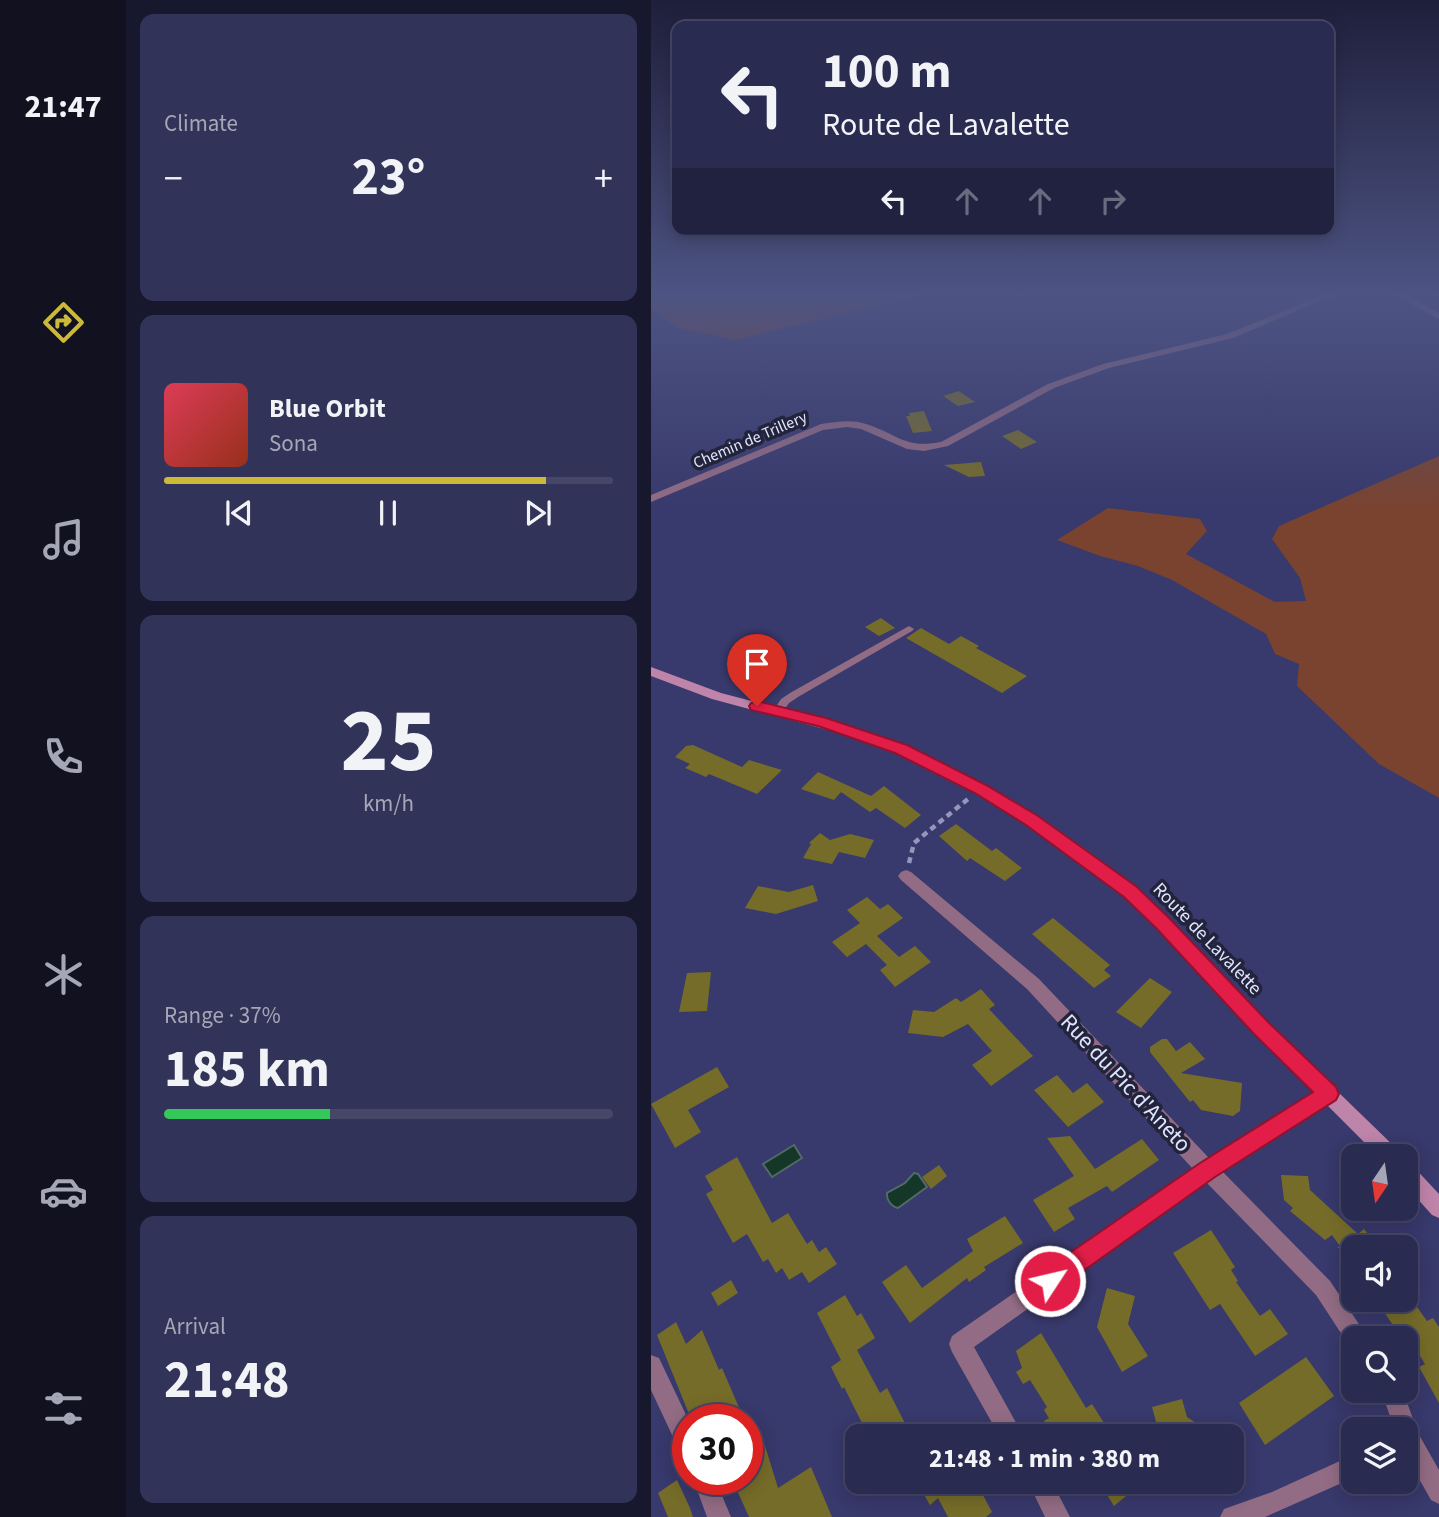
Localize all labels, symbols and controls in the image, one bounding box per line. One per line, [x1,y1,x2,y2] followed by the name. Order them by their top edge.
[822,37,951,107] text: 100 m
[707,49,798,140] icon: left
[24,84,102,130] text: 21:47
[822,102,1070,148] text: Route de Lavalette
[164,107,238,140] text: Climate
[352,141,425,215] text: 23°
[164,152,183,206] text: −
[594,152,613,206] text: +
[875,182,913,220] icon: left
[948,182,986,220] icon: ahead
[1021,182,1059,220] icon: ahead
[1094,182,1132,220] icon: right
[39,298,88,347] icon: directions
[269,390,386,427] text: Blue Orbit
[690,406,811,474] street label: Chemin de Trillery
[269,427,318,460] text: Sona
[220,494,258,532] icon: previous
[369,494,407,532] icon: pause
[519,494,557,532] icon: next
[39,515,88,564] icon: music
[727,634,787,706] pin
[738,645,776,683] icon: arrive
[340,677,437,806] text: 25
[39,732,88,781] icon: phone
[363,787,414,820] text: km/h
[1146,877,1268,1001] street label: Route de Lavalette
[39,950,88,999] icon: climate
[164,999,281,1032] text: Range · 37%
[1053,1006,1199,1160] street label: Rue du Pic d'Aneto
[164,1033,330,1107] text: 185 km
[1341,1144,1417,1222] north arrow
[1341,1144,1418,1494] map controls
[39,1167,88,1216] icon: car
[1341,1235,1418,1312] button: sound
[1013,1244,1087,1318] position arrow
[164,1310,226,1343] text: Arrival
[1341,1326,1418,1403] button: search
[164,1344,289,1418] text: 21:48
[39,1384,88,1433] icon: filters
[672,1404,763,1495] speed limit sign: 30
[1341,1417,1418,1494] button: layers
[929,1440,1160,1477] text: 21:48 · 1 min · 380 m

